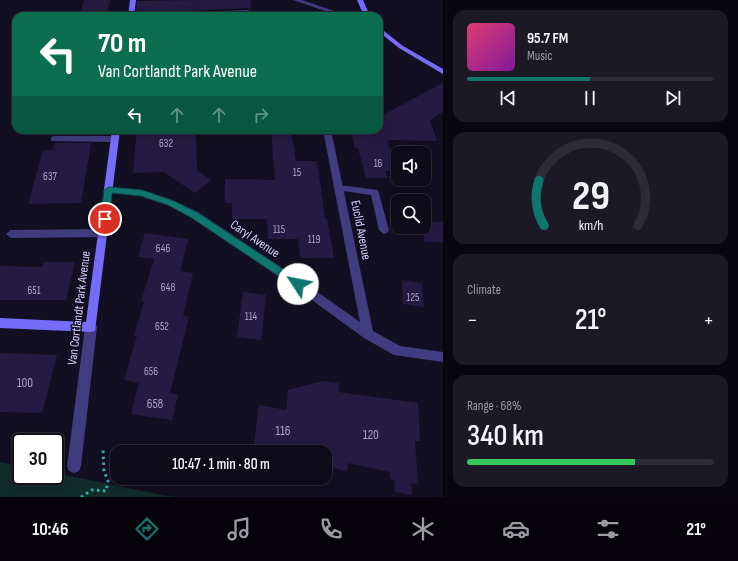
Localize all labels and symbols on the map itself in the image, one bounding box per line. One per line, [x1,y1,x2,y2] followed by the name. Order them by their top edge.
[159,137,173,150] house number: 632
[374,157,383,170] house number: 16
[293,166,301,179] house number: 15
[43,170,58,183] house number: 637
[347,199,375,261] street label: Euclid Avenue
[88,202,122,236] pin
[227,217,283,261] street label: Caryl Avenue
[273,223,285,236] house number: 115
[308,233,320,246] house number: 119
[156,242,170,255] house number: 646
[64,250,94,366] street label: Van Cortlandt Park Avenue
[277,263,319,305] position arrow
[161,281,175,294] house number: 648
[27,284,41,297] house number: 651
[407,291,419,304] house number: 125
[245,310,258,323] house number: 114
[155,320,169,333] house number: 652
[144,365,158,378] house number: 656
[17,375,33,391] house number: 100
[147,396,164,412] house number: 658
[276,423,291,439] house number: 116
[363,427,379,443] house number: 120
[12,433,64,485] speed limit sign: 30

